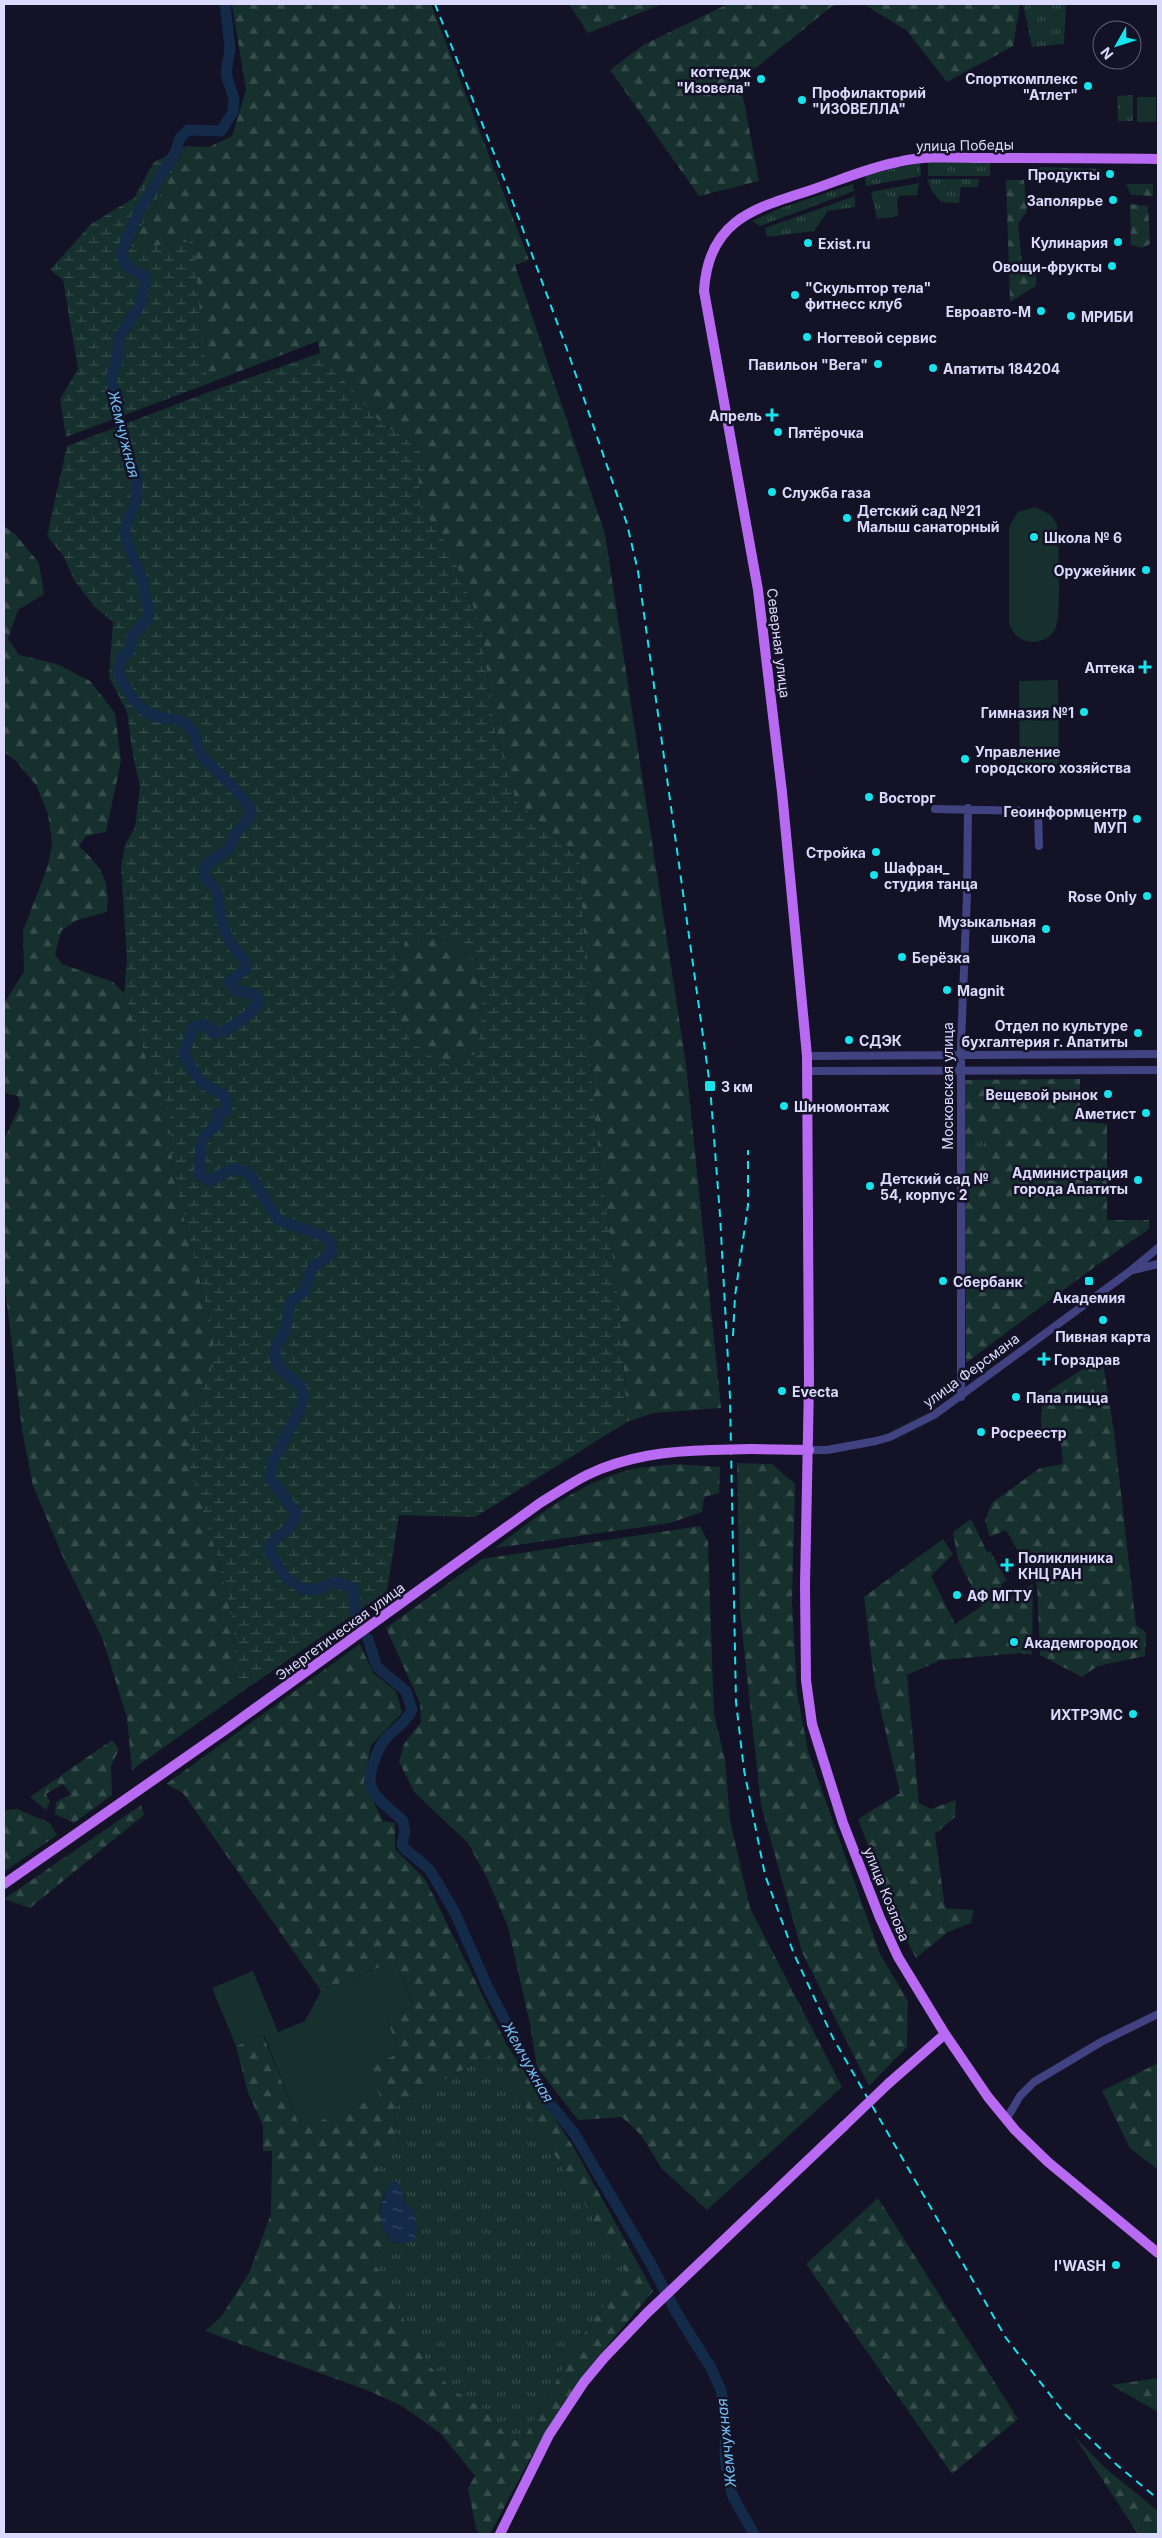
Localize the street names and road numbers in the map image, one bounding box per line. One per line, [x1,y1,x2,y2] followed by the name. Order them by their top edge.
[916,136,1014,154] street label: улица Победы
[764,587,794,699] street label: Северная улица
[939,1022,956,1150] street label: Московская улица
[920,1329,1022,1411] street label: улица Ферсмана
[272,1578,408,1684] street label: Энергетическая улица
[860,1844,914,1944] street label: улица Козлова

